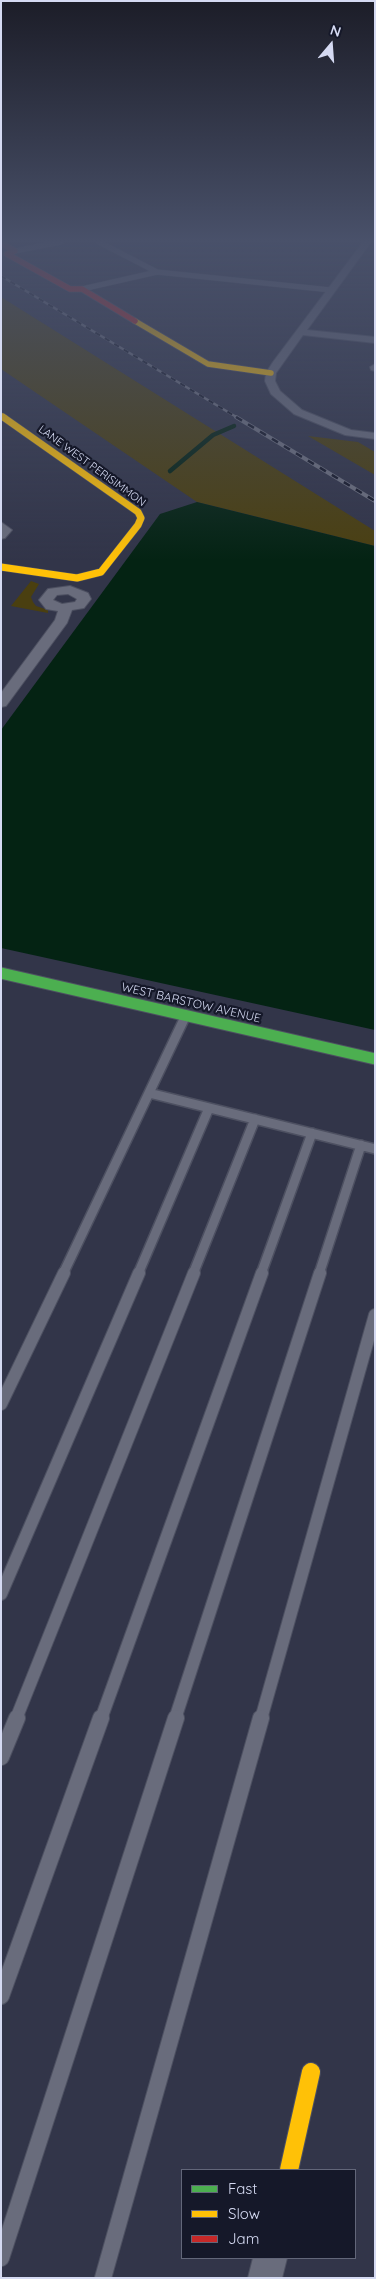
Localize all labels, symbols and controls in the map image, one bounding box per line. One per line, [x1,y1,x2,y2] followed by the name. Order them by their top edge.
[306,20,356,70] north arrow
[328,21,343,41] text: N
[36,423,148,509] street label: LANE WEST PERISIMMON
[120,980,262,1026] street label: WEST BARSTOW AVENUE
[181,2169,356,2259] legend
[228,2179,257,2198] text: Fast
[228,2204,260,2223] text: Slow
[228,2229,259,2248] text: Jam

